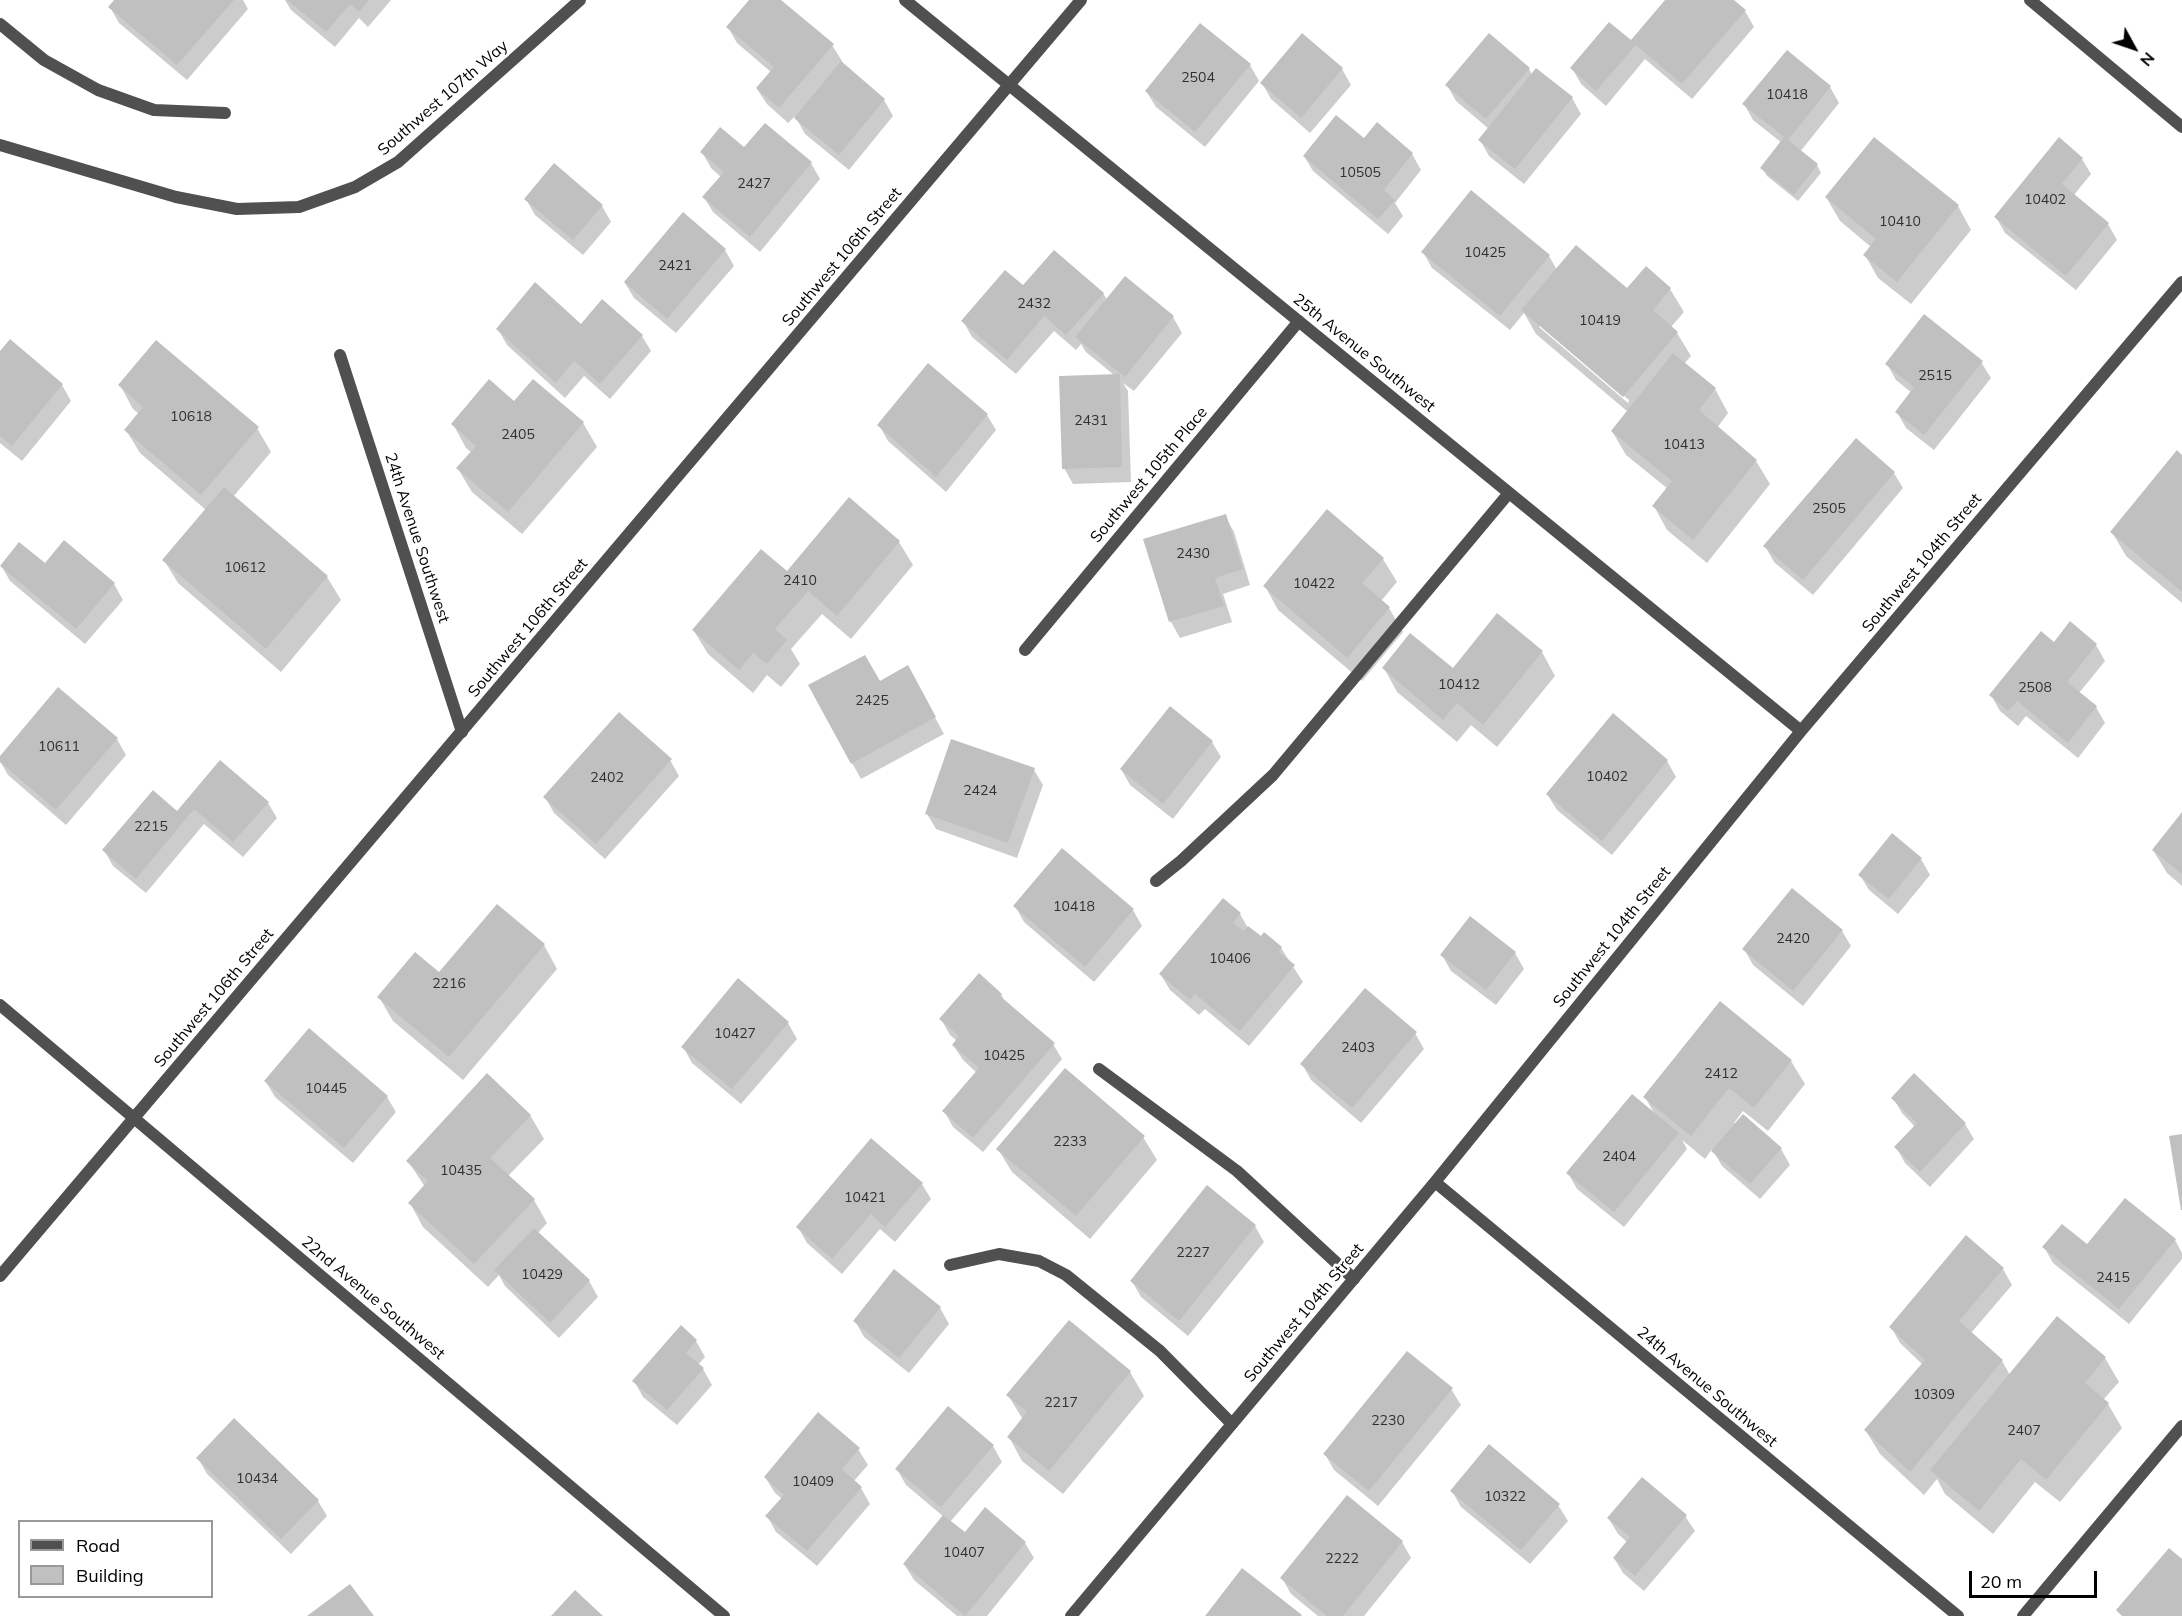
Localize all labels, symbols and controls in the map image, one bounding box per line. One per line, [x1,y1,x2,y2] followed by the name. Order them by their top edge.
[2104,18,2164,78] north arrow
[374,36,512,160] street label: Southwest 107th Way
[2136,49,2159,71] text: N
[1181,70,1215,86] house number: 2504
[1766,87,1808,103] house number: 10418
[1339,165,1381,181] house number: 10505
[737,176,771,192] house number: 2427
[778,184,906,330] street label: Southwest 106th Street
[2024,192,2066,208] house number: 10402
[1879,214,1921,230] house number: 10410
[1464,245,1506,261] house number: 10425
[658,258,692,274] house number: 2421
[1289,290,1439,416] street label: 25th Avenue Southwest
[1017,296,1051,312] house number: 2432
[1579,313,1621,329] house number: 10419
[1918,368,1952,384] house number: 2515
[1086,403,1212,547] street label: Southwest 105th Place
[170,409,212,425] house number: 10618
[1074,413,1108,429] house number: 2431
[501,427,535,443] house number: 2405
[1663,437,1705,453] house number: 10413
[380,451,454,625] street label: 24th Avenue Southwest
[1858,490,1986,636] street label: Southwest 104th Street
[1812,501,1846,517] house number: 2505
[1176,546,1210,562] house number: 2430
[464,555,592,701] street label: Southwest 106th Street
[224,560,266,576] house number: 10612
[783,573,817,589] house number: 2410
[1293,576,1335,592] house number: 10422
[1438,677,1480,693] house number: 10412
[2018,680,2052,696] house number: 2508
[855,693,889,709] house number: 2425
[38,739,80,755] house number: 10611
[1586,769,1628,785] house number: 10402
[590,770,624,786] house number: 2402
[963,783,997,799] house number: 2424
[134,819,168,835] house number: 2215
[1549,863,1675,1011] street label: Southwest 104th Street
[1053,899,1095,915] house number: 10418
[150,925,278,1071] street label: Southwest 106th Street
[1776,931,1810,947] house number: 2420
[1209,951,1251,967] house number: 10406
[432,976,466,992] house number: 2216
[714,1026,756,1042] house number: 10427
[1341,1040,1375,1056] house number: 2403
[983,1048,1025,1064] house number: 10425
[1704,1066,1738,1082] house number: 2412
[305,1081,347,1097] house number: 10445
[1053,1134,1087,1150] house number: 2233
[1602,1149,1636,1165] house number: 2404
[440,1163,482,1179] house number: 10435
[844,1190,886,1206] house number: 10421
[297,1232,449,1364] street label: 22nd Avenue Southwest
[1240,1240,1368,1386] street label: Southwest 104th Street
[1176,1245,1210,1261] house number: 2227
[521,1267,563,1283] house number: 10429
[2096,1270,2130,1286] house number: 2415
[1633,1323,1781,1451] street label: 24th Avenue Southwest
[1913,1387,1955,1403] house number: 10309
[1044,1395,1078,1411] house number: 2217
[1371,1413,1405,1429] house number: 2230
[2007,1423,2041,1439] house number: 2407
[236,1471,278,1487] house number: 10434
[792,1474,834,1490] house number: 10409
[1484,1489,1526,1505] house number: 10322
[18,1520,213,1598] legend
[76,1534,120,1557] text: Road
[943,1545,985,1561] house number: 10407
[1325,1551,1359,1567] house number: 2222
[1972,1559,2100,1597] scale bar
[76,1564,144,1587] text: Building
[1980,1570,2022,1593] text: 20 m

